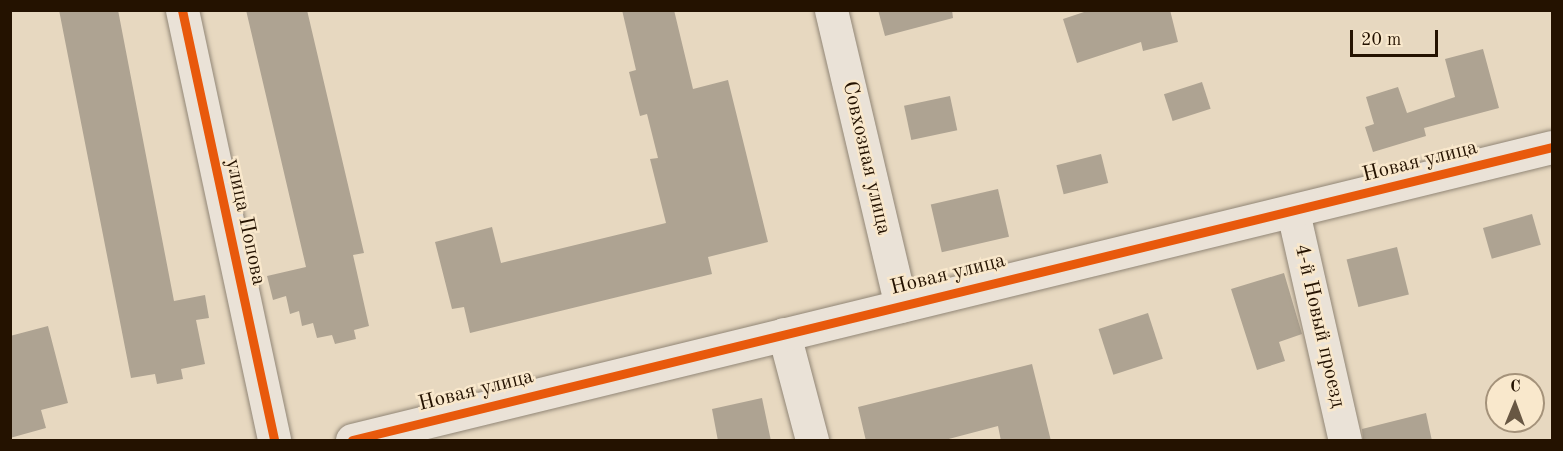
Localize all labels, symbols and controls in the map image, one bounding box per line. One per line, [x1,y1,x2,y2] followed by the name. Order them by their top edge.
[1353,18,1442,56] scale bar
[1361,31,1401,49] text: 20 m
[836,79,896,237] street label: Совхозная улица
[1360,136,1480,188] street label: Новая улица
[219,156,271,288] street label: улица Попова
[1288,242,1350,410] street label: 4-й Новый проезд
[888,249,1008,301] street label: Новая улица
[416,365,536,417] street label: Новая улица
[1485,373,1545,433] north arrow
[1510,379,1521,395] text: С

